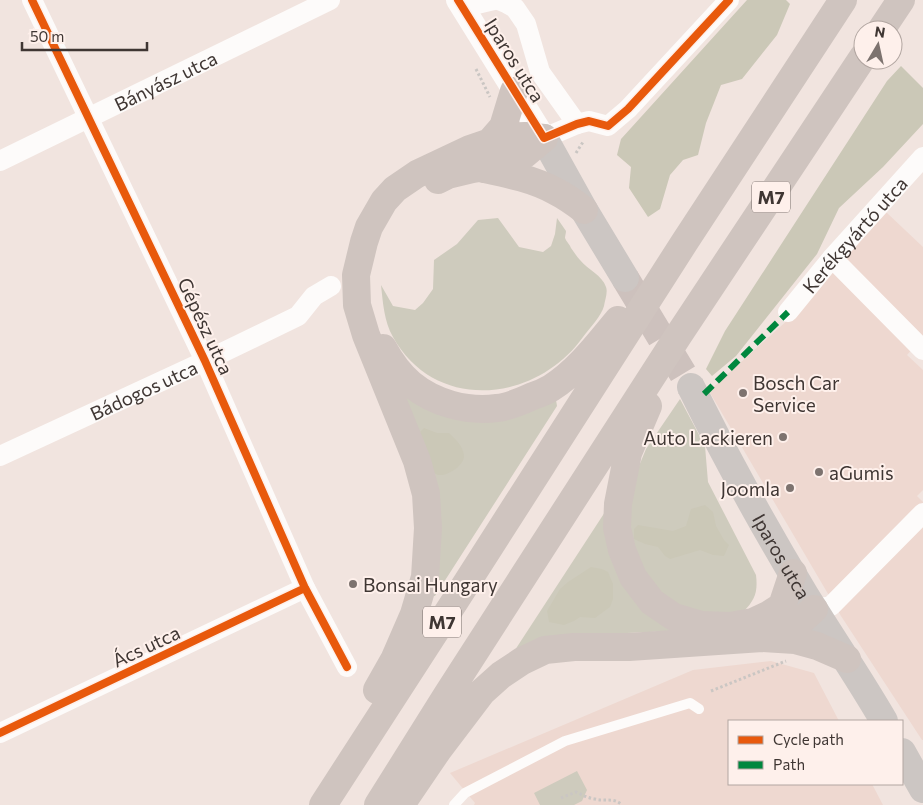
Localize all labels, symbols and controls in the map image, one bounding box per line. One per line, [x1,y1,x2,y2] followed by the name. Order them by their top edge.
[480,14,550,106] street label: Iparos utca
[22,20,148,52] scale bar
[853,20,903,70] north arrow
[874,22,887,41] text: N
[30,27,64,45] text: 50 m
[110,45,221,115] street label: Bányász utca
[797,172,912,297] street label: Kerékgyártó utca
[752,182,790,212] road number: M7
[173,274,239,378] street label: Gépész utca
[86,355,201,424] street label: Bádogos utca
[753,371,840,416] place label: Bosch Car Service
[737,387,749,399] marker: Bosch Car Service
[643,426,773,449] place label: Auto Lackieren
[777,431,789,443] marker: Auto Lackieren
[829,461,894,484] place label: aGumis
[813,466,825,478] marker: aGumis
[720,477,780,500] place label: Joomla
[784,482,796,494] marker: Joomla
[748,509,816,603] street label: Iparos utca
[363,573,498,596] place label: Bonsai Hungary
[347,578,359,590] marker: Bonsai Hungary
[423,606,461,638] road number: M7
[109,620,183,672] street label: Ács utca
[728,720,903,785] legend
[773,730,844,748] text: Cycle path
[773,755,805,773] text: Path

